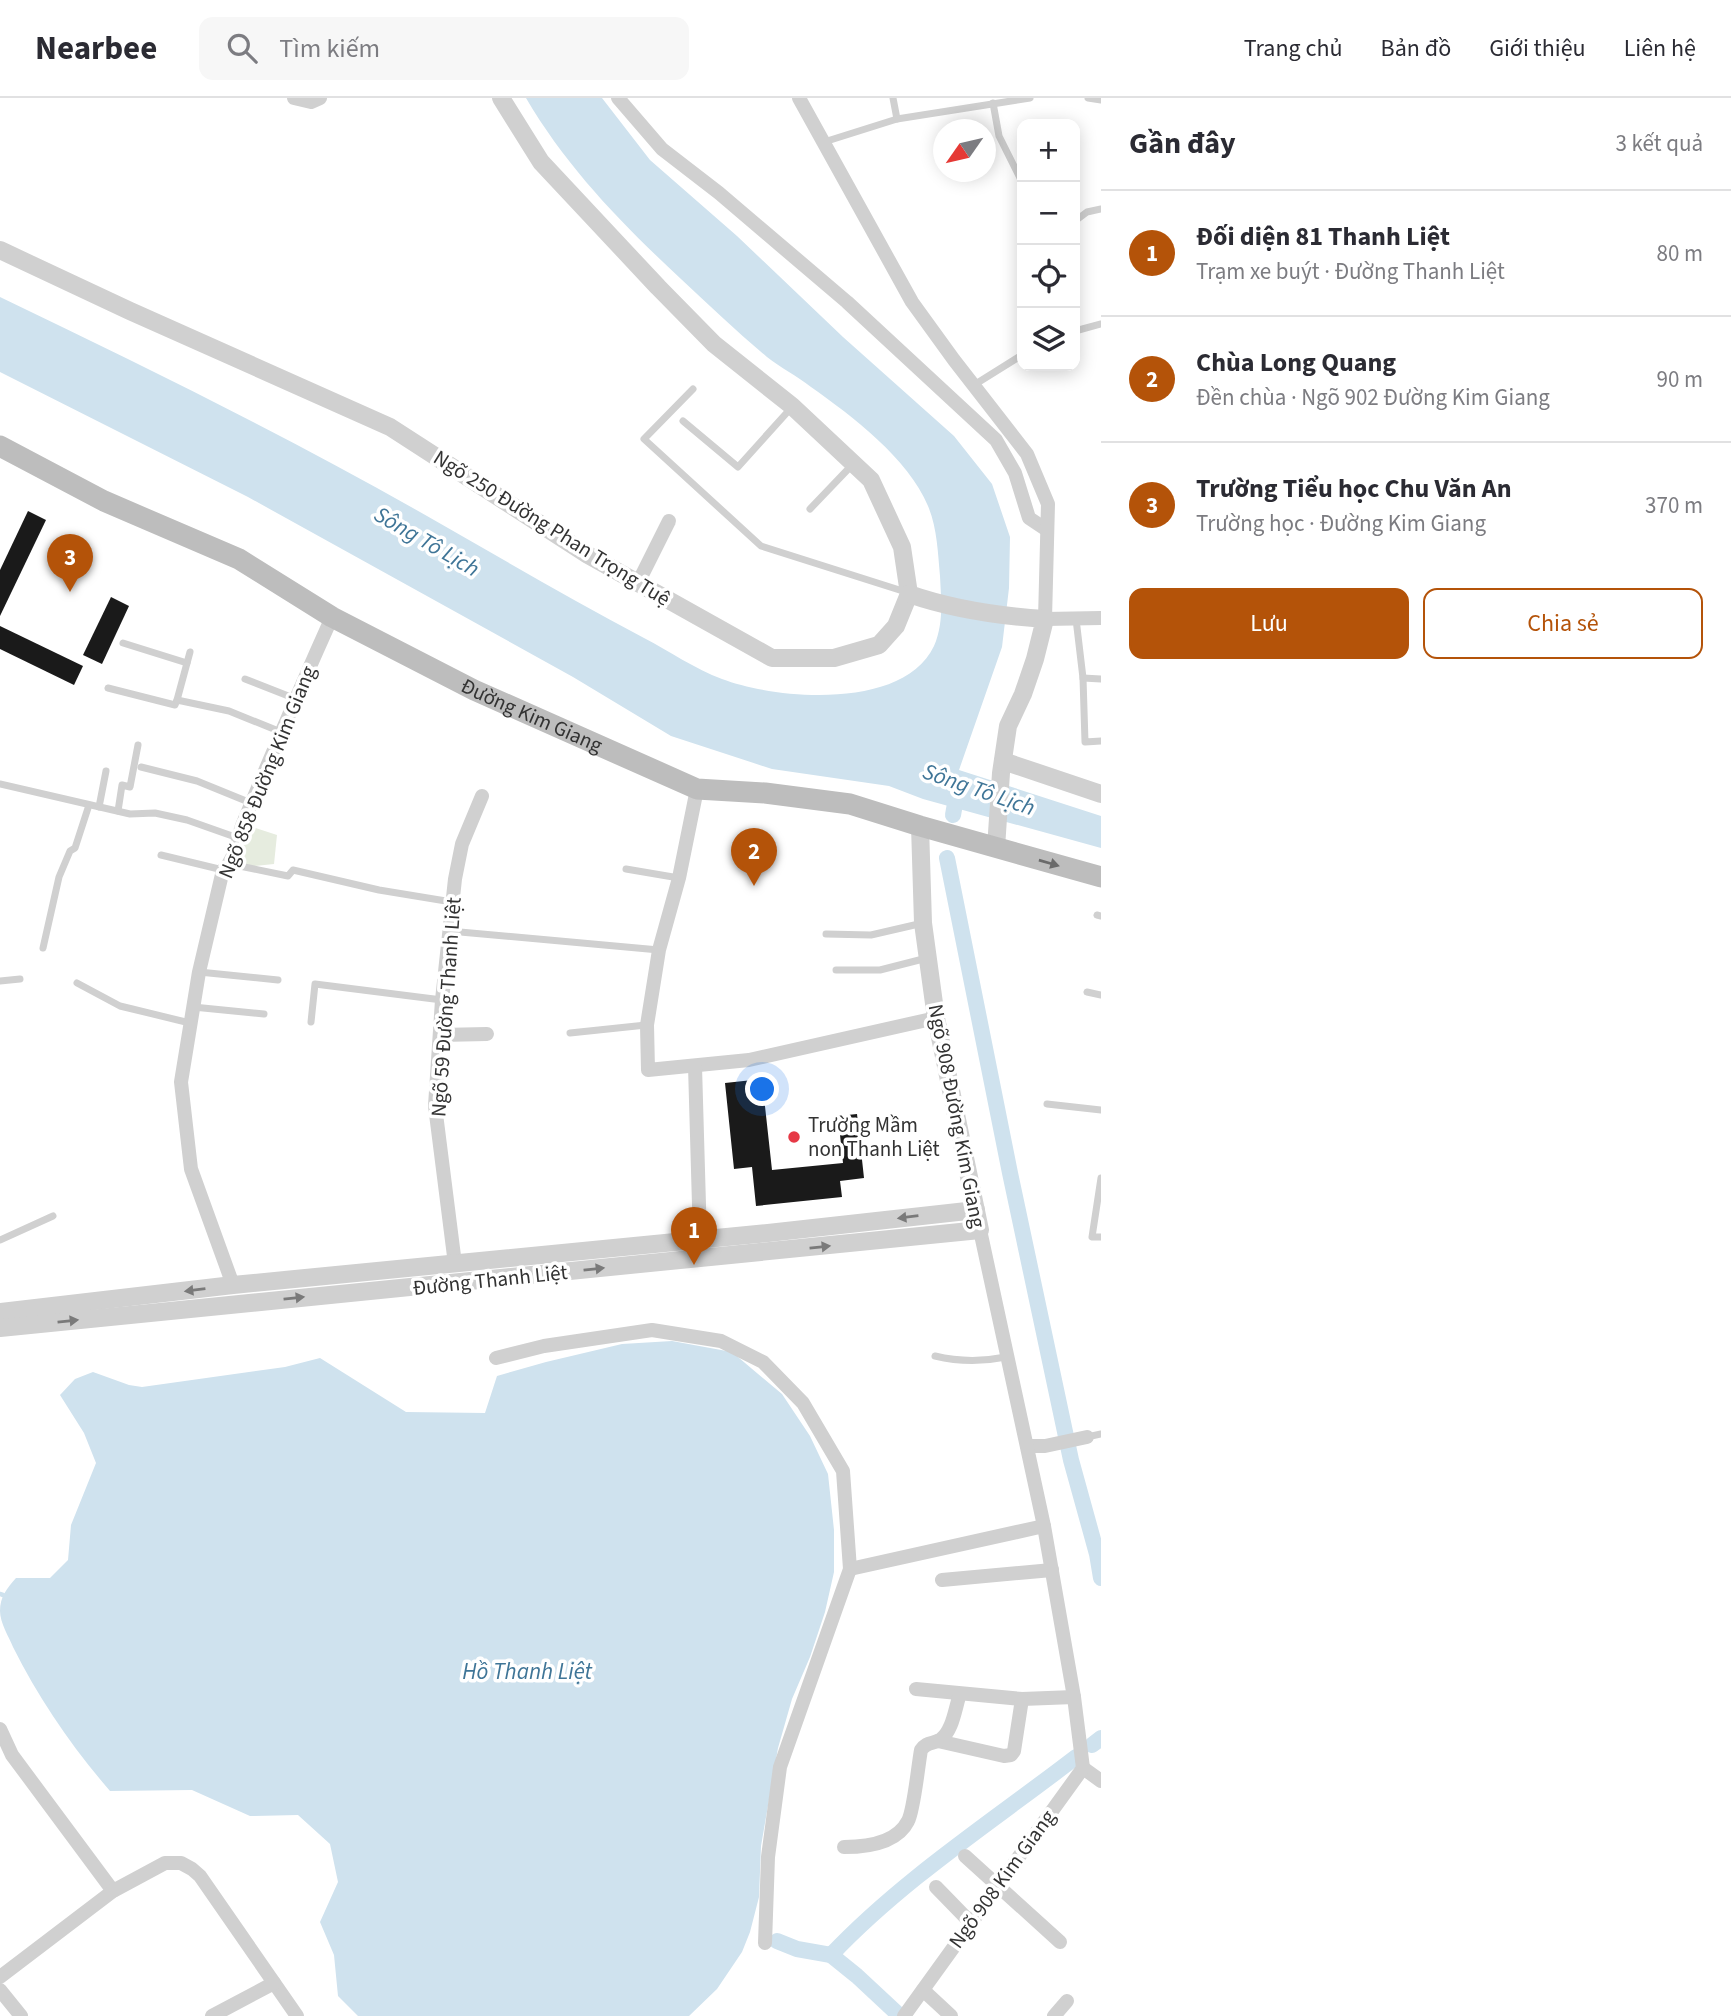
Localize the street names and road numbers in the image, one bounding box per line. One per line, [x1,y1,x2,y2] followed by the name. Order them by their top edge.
[428,443,676,613] street label: Ngõ 250 Đường Phan Trọng Tuệ
[211,661,324,883] street label: Ngõ 858 Đường Kim Giang
[456,671,608,760] street label: Đường Kim Giang
[423,896,469,1118] street label: Ngõ 59 Đường Thanh Liệt
[921,1002,993,1231] street label: Ngõ 908 Đường Kim Giang
[411,1257,569,1303] street label: Đường Thanh Liệt
[941,1803,1063,1954] street label: Ngõ 908 Kim Giang

